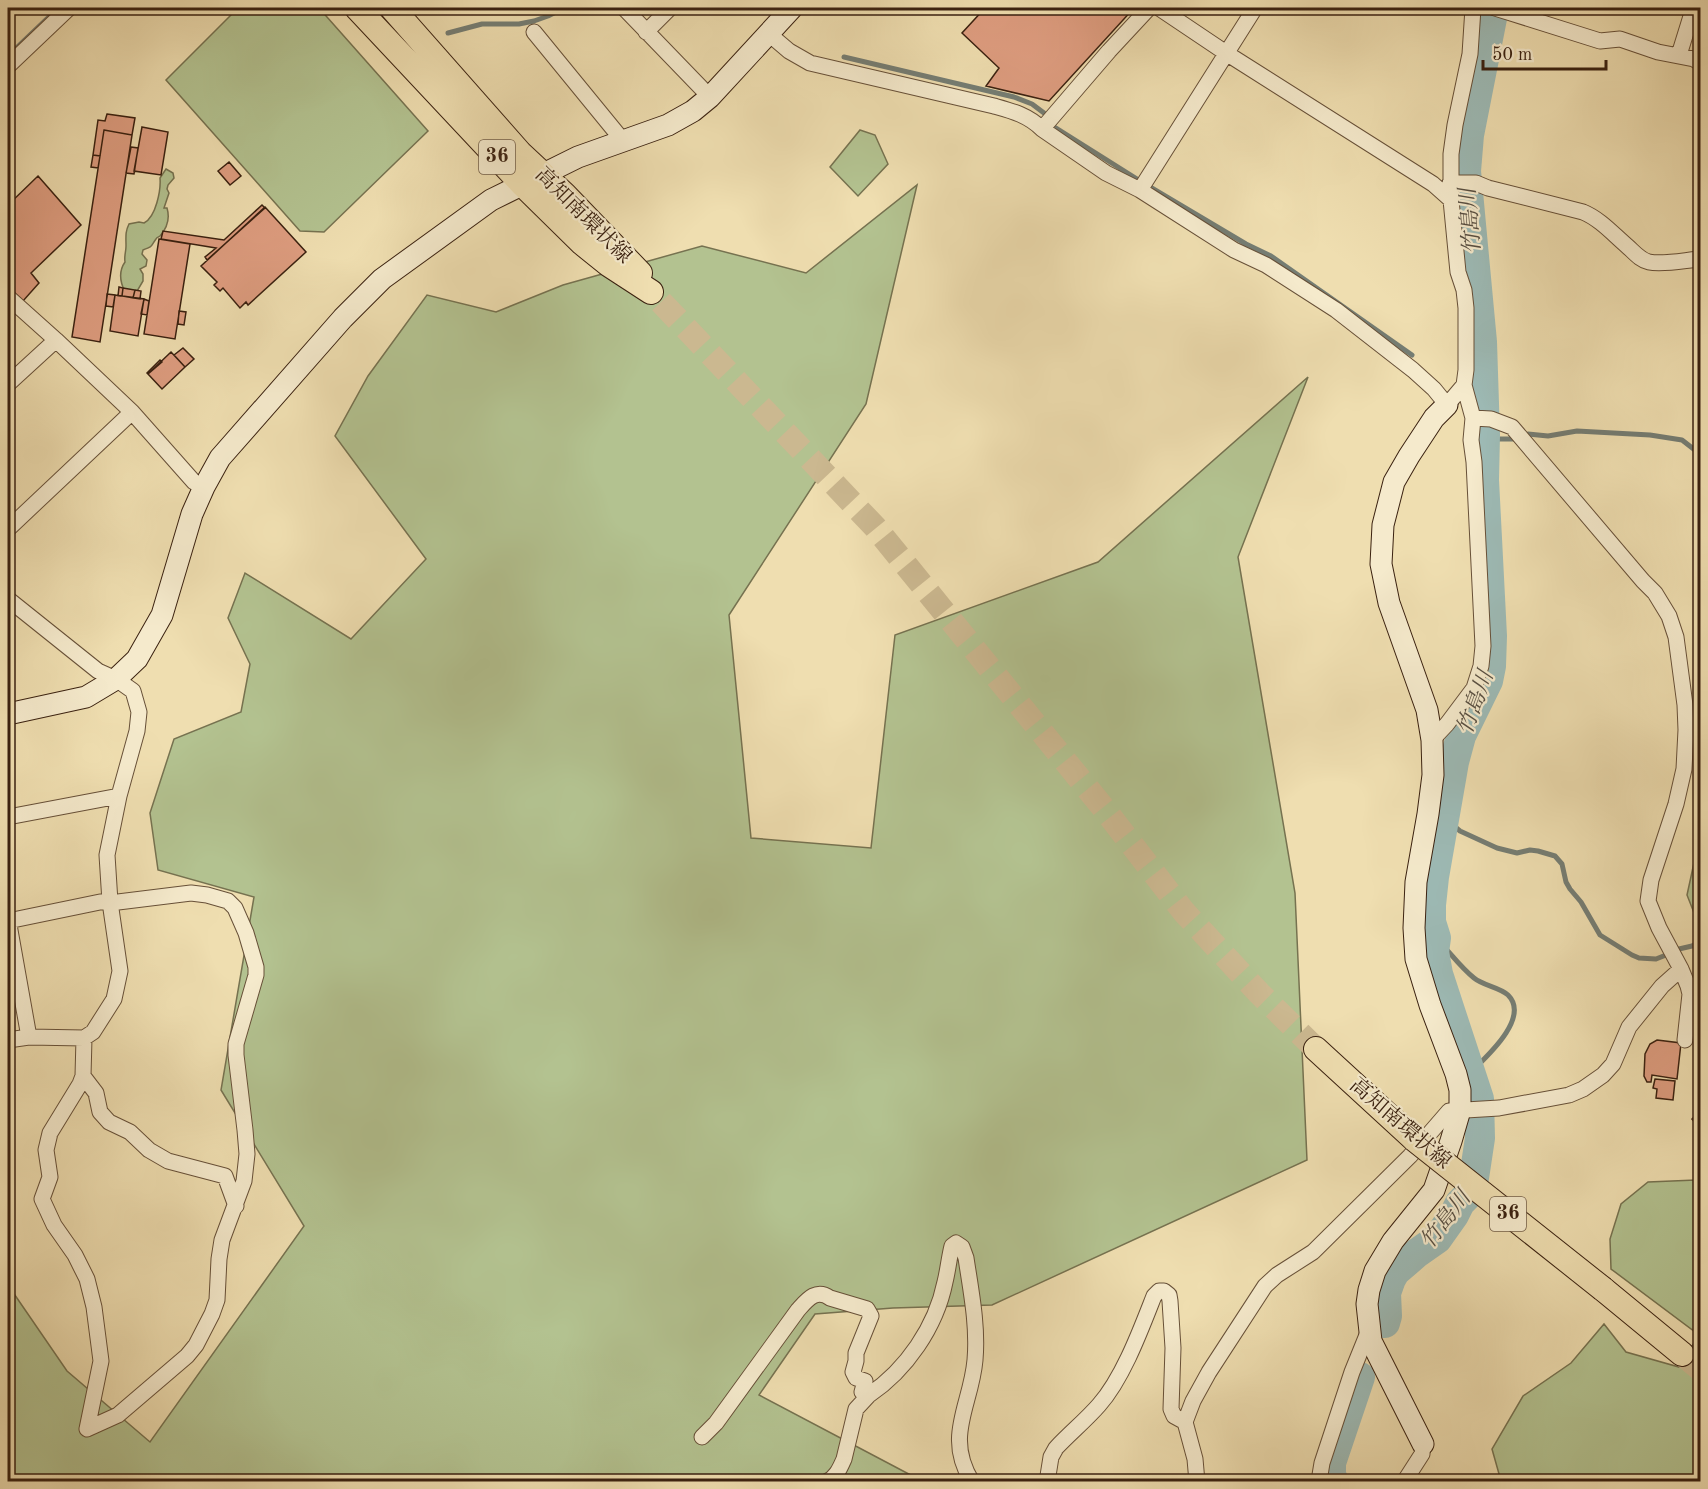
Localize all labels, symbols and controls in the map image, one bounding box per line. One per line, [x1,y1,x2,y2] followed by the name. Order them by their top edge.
[1483,33,1606,71] scale bar
[1492,46,1532,64] text: 50 m
[479,140,515,174] road number: 36
[531,163,636,268] street label: 高知南環状線
[1455,185,1485,255] water label: 竹島川
[1452,666,1498,738] water label: 竹島川
[1346,1073,1456,1173] street label: 高知南環状線
[1415,1184,1476,1253] water label: 竹島川
[1490,1197,1526,1231] road number: 36

